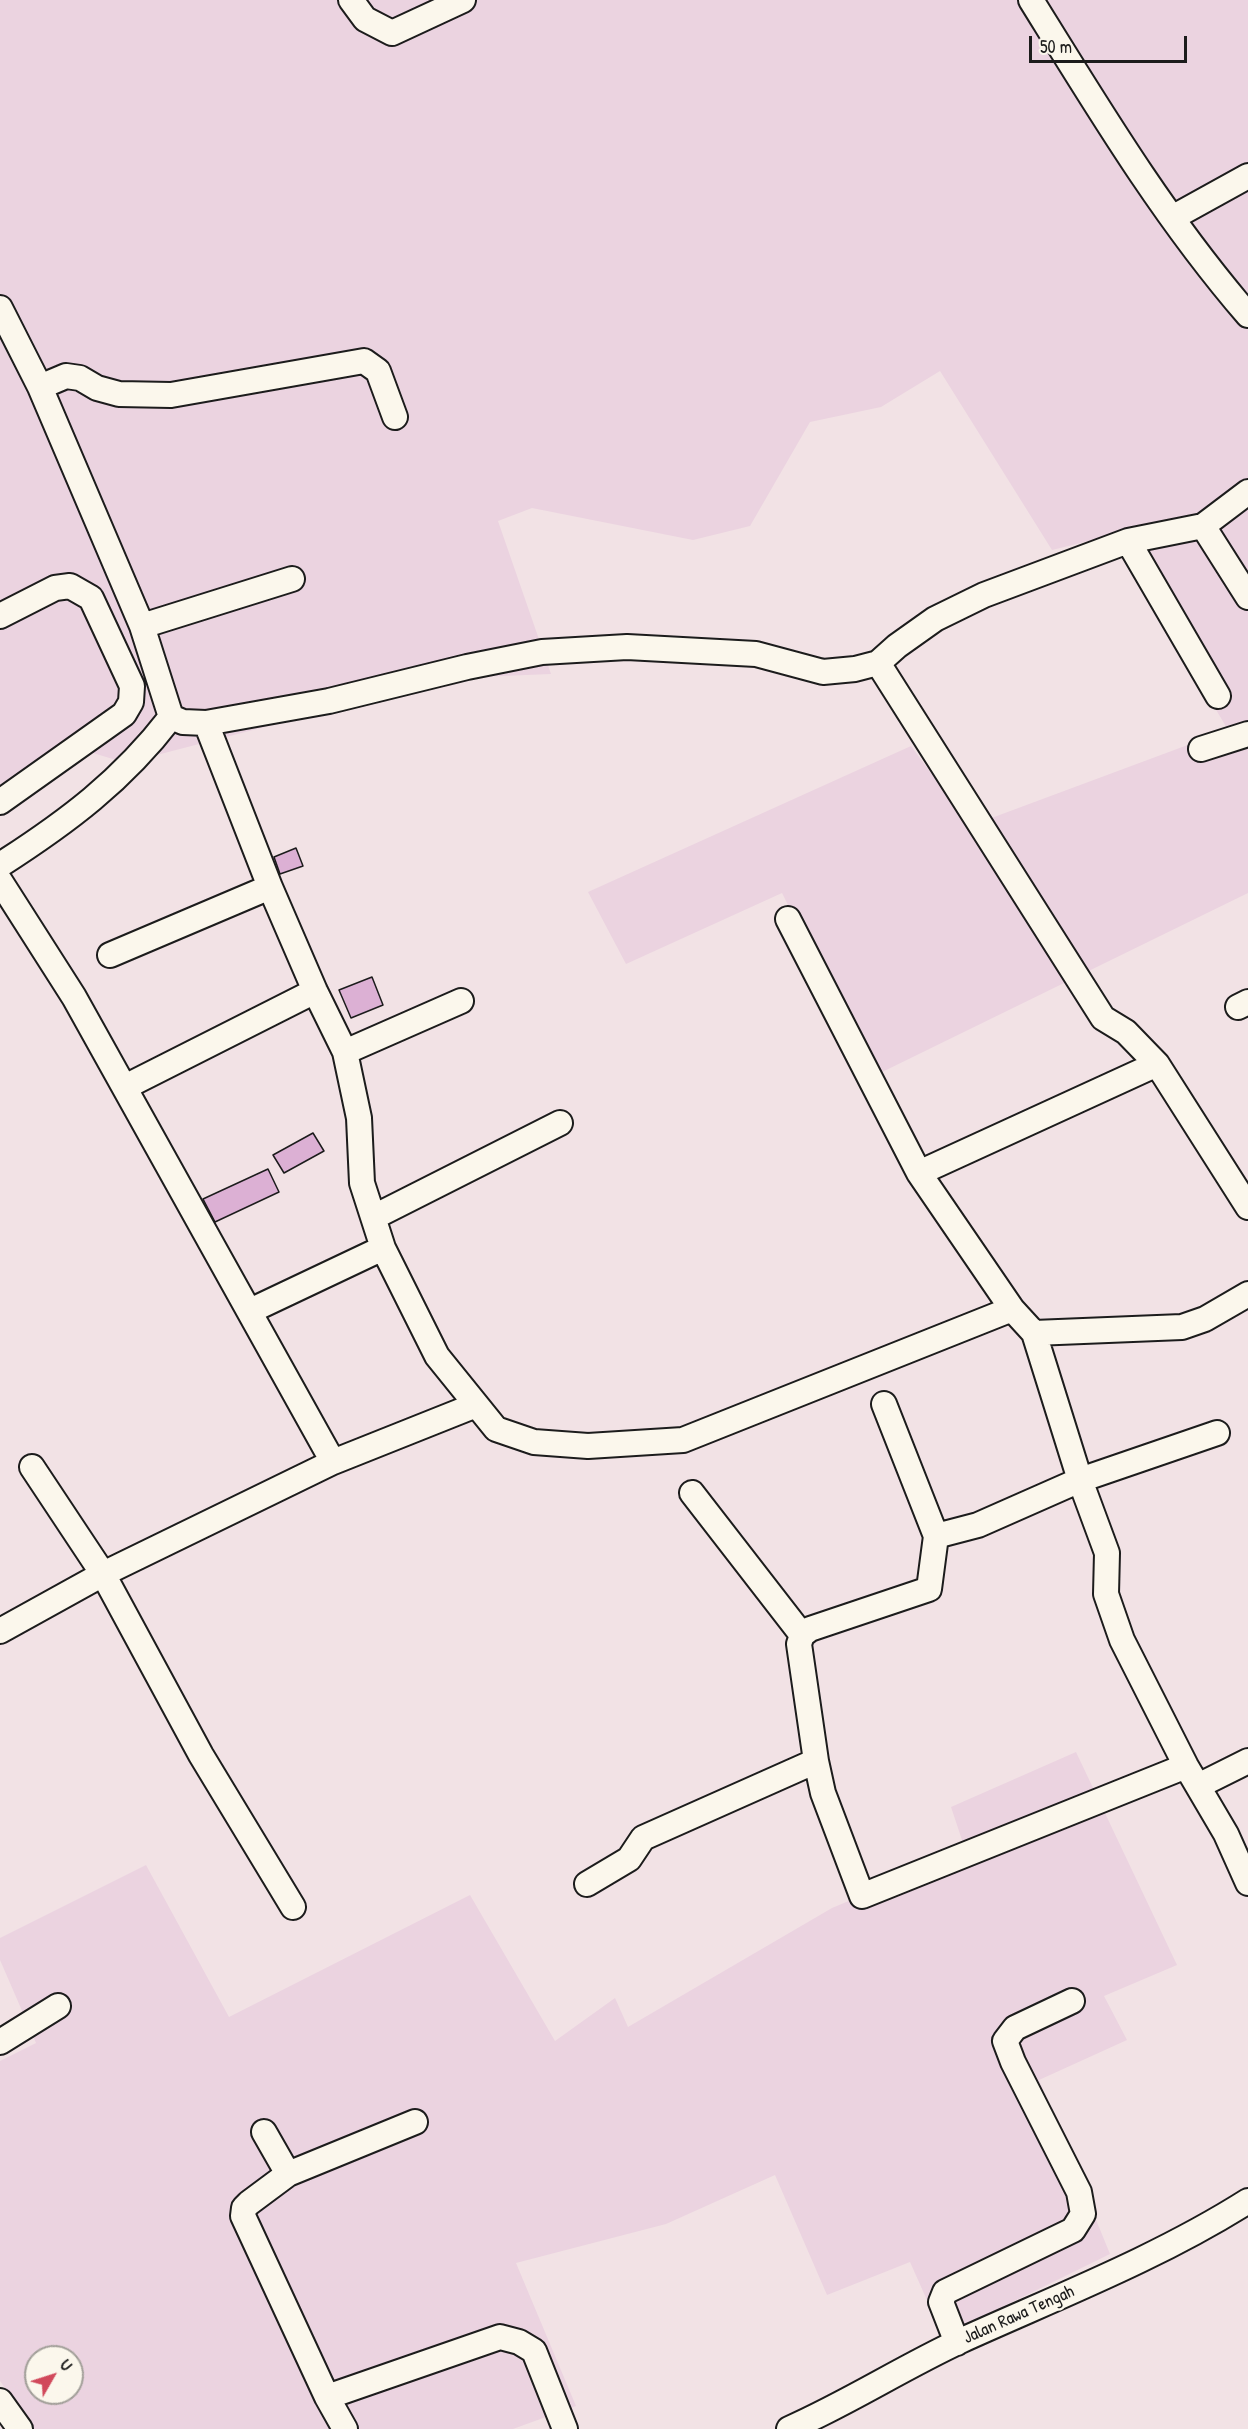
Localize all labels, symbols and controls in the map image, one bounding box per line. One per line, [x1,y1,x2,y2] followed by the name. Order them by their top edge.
[1032,24,1190,62] scale bar
[1040,34,1072,59] text: 50 m
[960,2281,1078,2349] street label: Jalan Rawa Tengah
[24,2345,84,2405] north arrow
[55,2355,78,2375] text: U

